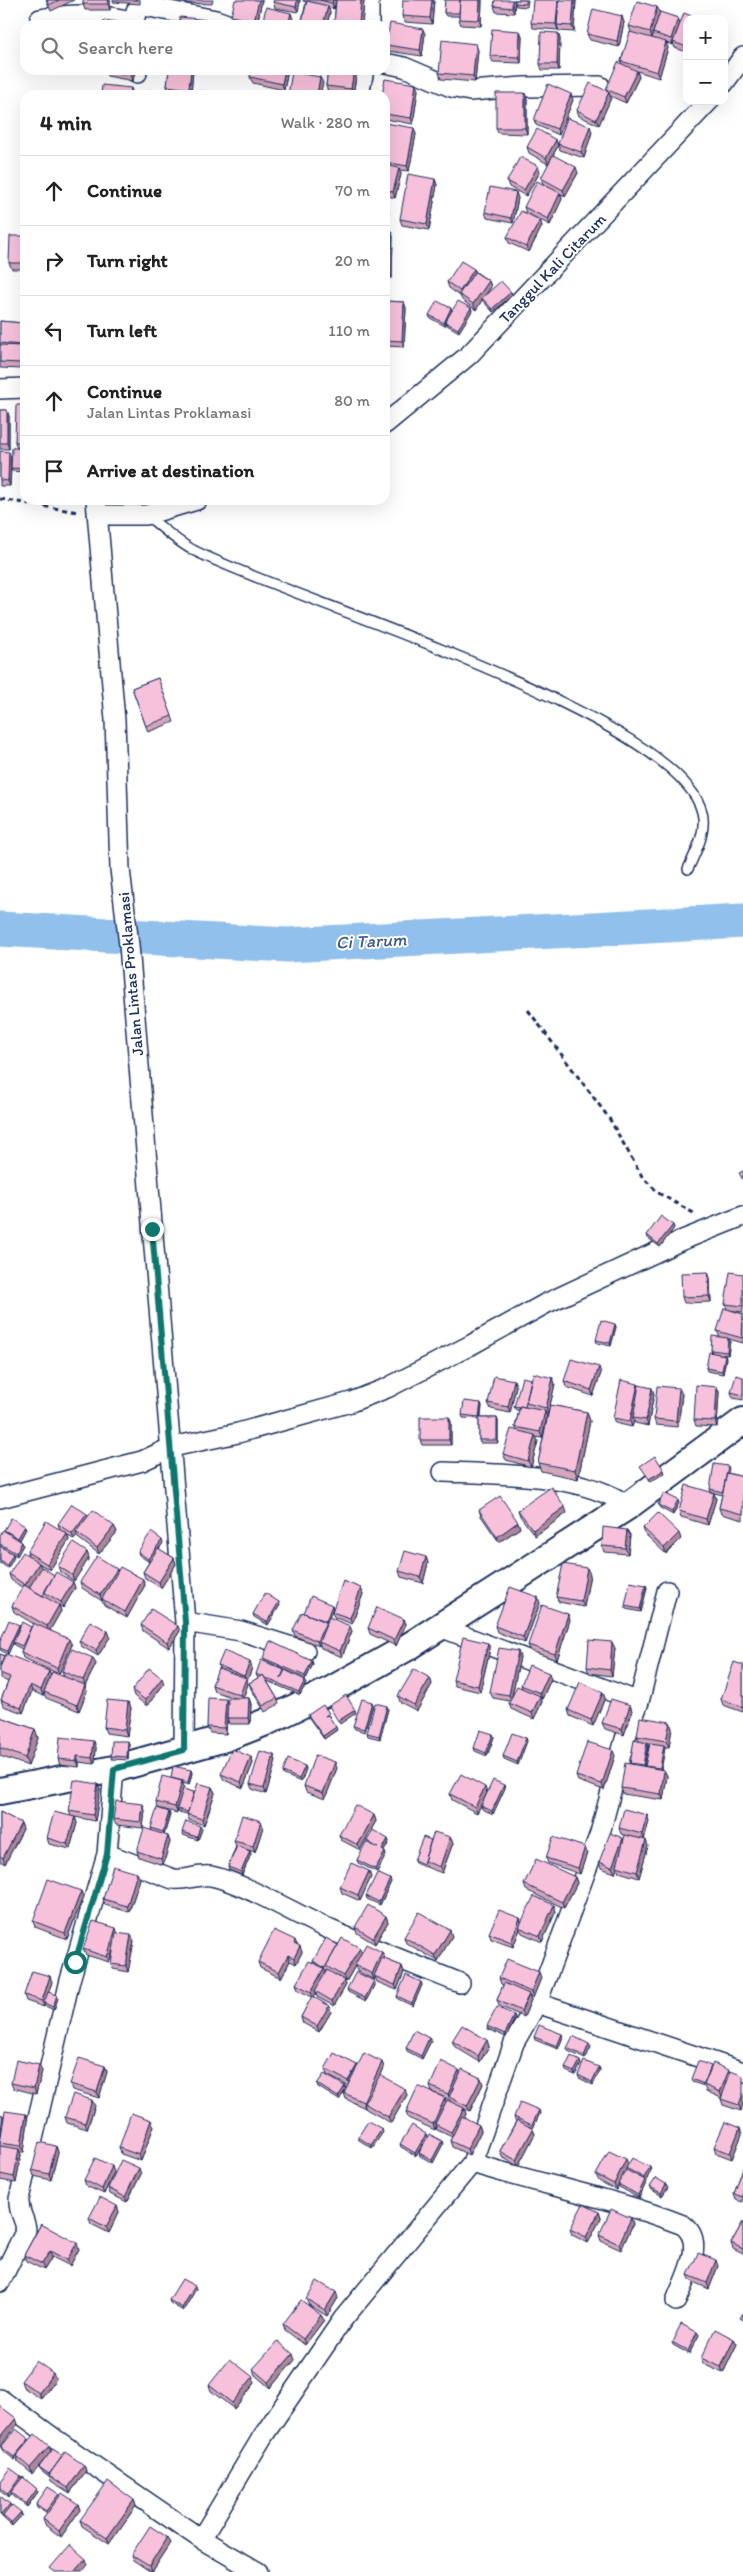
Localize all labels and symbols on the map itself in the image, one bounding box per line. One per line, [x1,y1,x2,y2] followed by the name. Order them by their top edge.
[495,209,610,327] street label: Tanggul Kali Citarum
[114,891,147,1057] street label: Jalan Lintas Proklamasi
[335,928,407,954] water label: Ci Tarum
[141,1218,164,1241] route end
[64,1951,87,1974] route start

